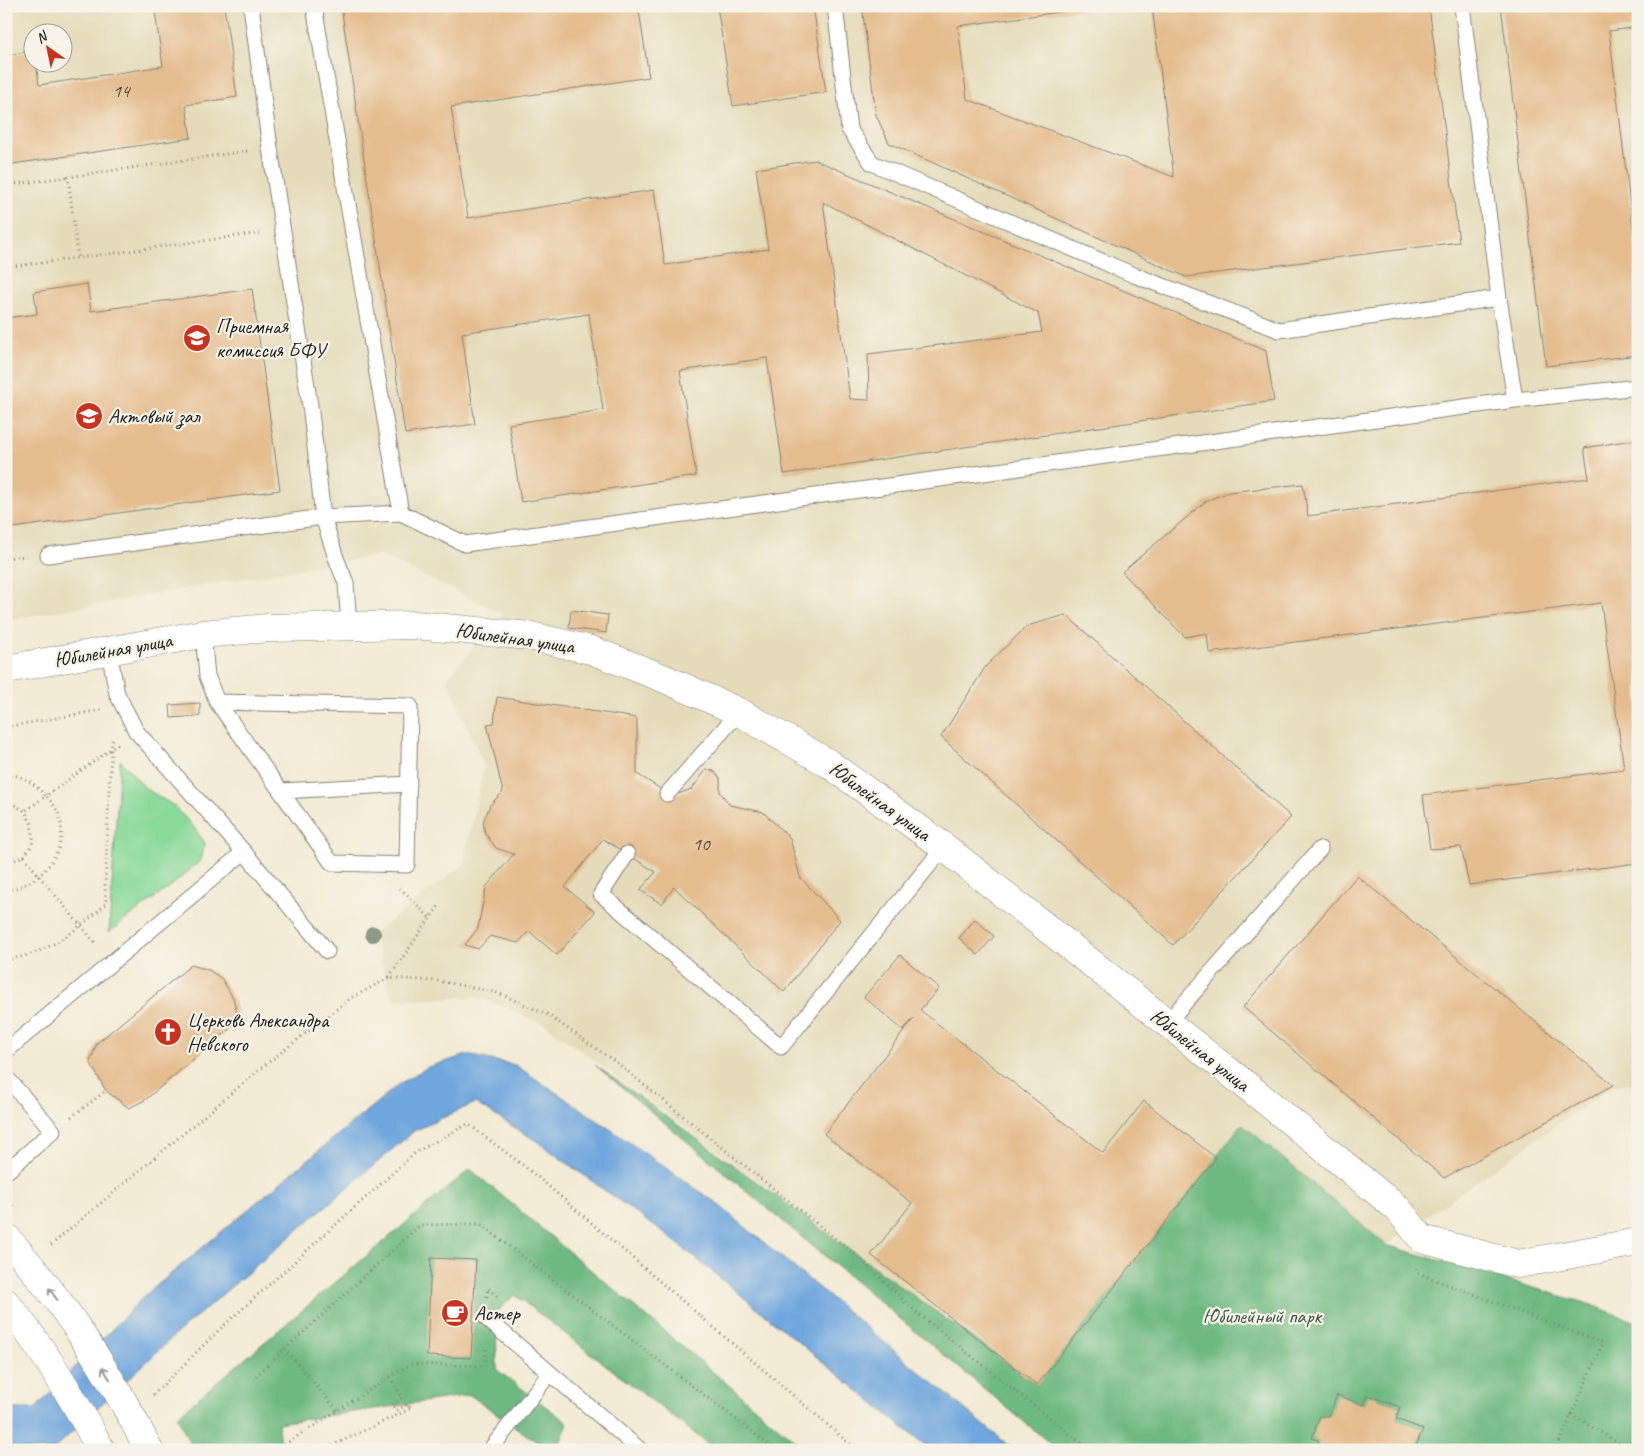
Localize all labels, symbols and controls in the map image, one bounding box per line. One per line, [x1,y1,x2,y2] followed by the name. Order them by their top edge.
[22,22,72,72] north arrow
[33,27,51,47] text: N
[112,79,132,103] house number: 14
[216,313,329,363] place label: Приемная комиссия БФУ
[182,323,212,353] school or university icon: Приемная комиссия БФУ
[74,401,104,431] school or university icon: Актовый зал
[108,403,201,430] place label: Актовый зал
[454,617,577,659] street label: Юбилейная улица
[52,627,176,673] street label: Юбилейная улица
[824,755,937,847] street label: Юбилейная улица
[692,832,711,856] house number: 10
[1145,1003,1256,1098] street label: Юбилейная улица
[187,1007,330,1057] place label: Церковь Александра Невского
[153,1017,183,1047] church icon: Церковь Александра Невского
[48,1287,58,1301] one-way arrow
[440,1298,470,1328] cafe icon: Астер
[474,1300,522,1326] place label: Астер
[1203,1303,1322,1329] park label: Юбилейный парк
[100,1366,110,1380] one-way arrow

